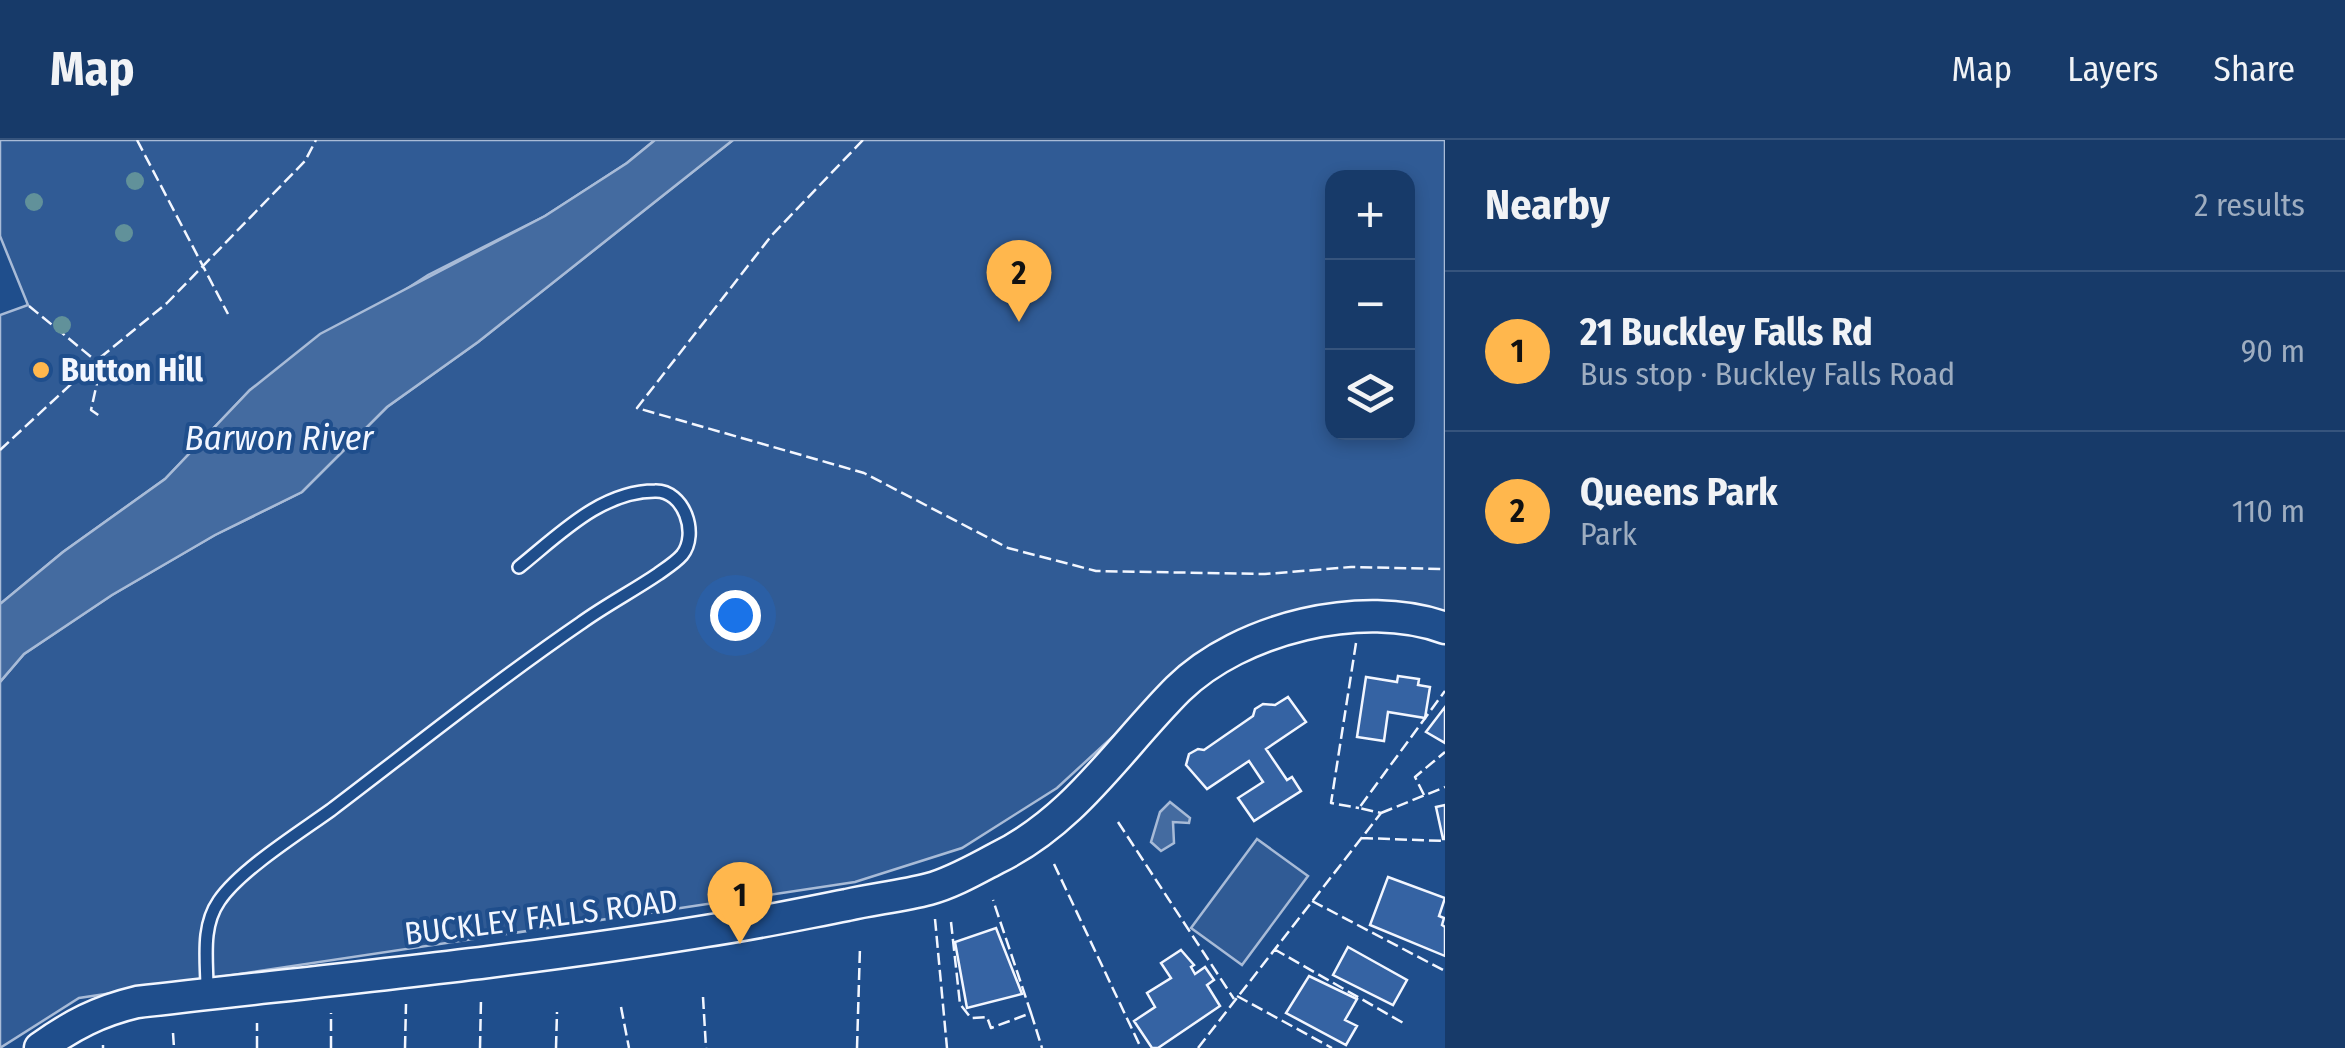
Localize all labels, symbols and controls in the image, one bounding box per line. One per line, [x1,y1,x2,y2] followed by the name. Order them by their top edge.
[50,40,134,98] text: Map
[1952,48,2012,90] text: Map
[2067,48,2159,90] text: Layers
[2214,48,2295,90] text: Share
[1325,170,1415,440] map controls
[1325,170,1415,260] button: +
[1485,180,1610,230] text: Nearby
[2194,186,2305,224] text: 2 results
[986,240,1052,322] pin: 2
[1325,260,1415,350] button: −
[1580,309,1873,355] text: 21 Buckley Falls Rd
[1511,332,1524,370] text: 1
[2241,332,2305,370] text: 90 m
[1325,350,1415,440] button: layers
[61,351,203,389] place label: Button Hill
[1580,355,1955,393] text: Bus stop · Buckley Falls Road
[30,359,52,381] marker: Button Hill
[185,417,375,459] water label: Barwon River
[1580,469,1778,515] text: Queens Park
[1510,492,1525,530] text: 2
[2232,492,2305,530] text: 110 m
[1580,515,1637,553] text: Park
[710,590,761,641] your location
[708,862,772,944] pin: 1
[402,881,680,953] street label: BUCKLEY FALLS ROAD

